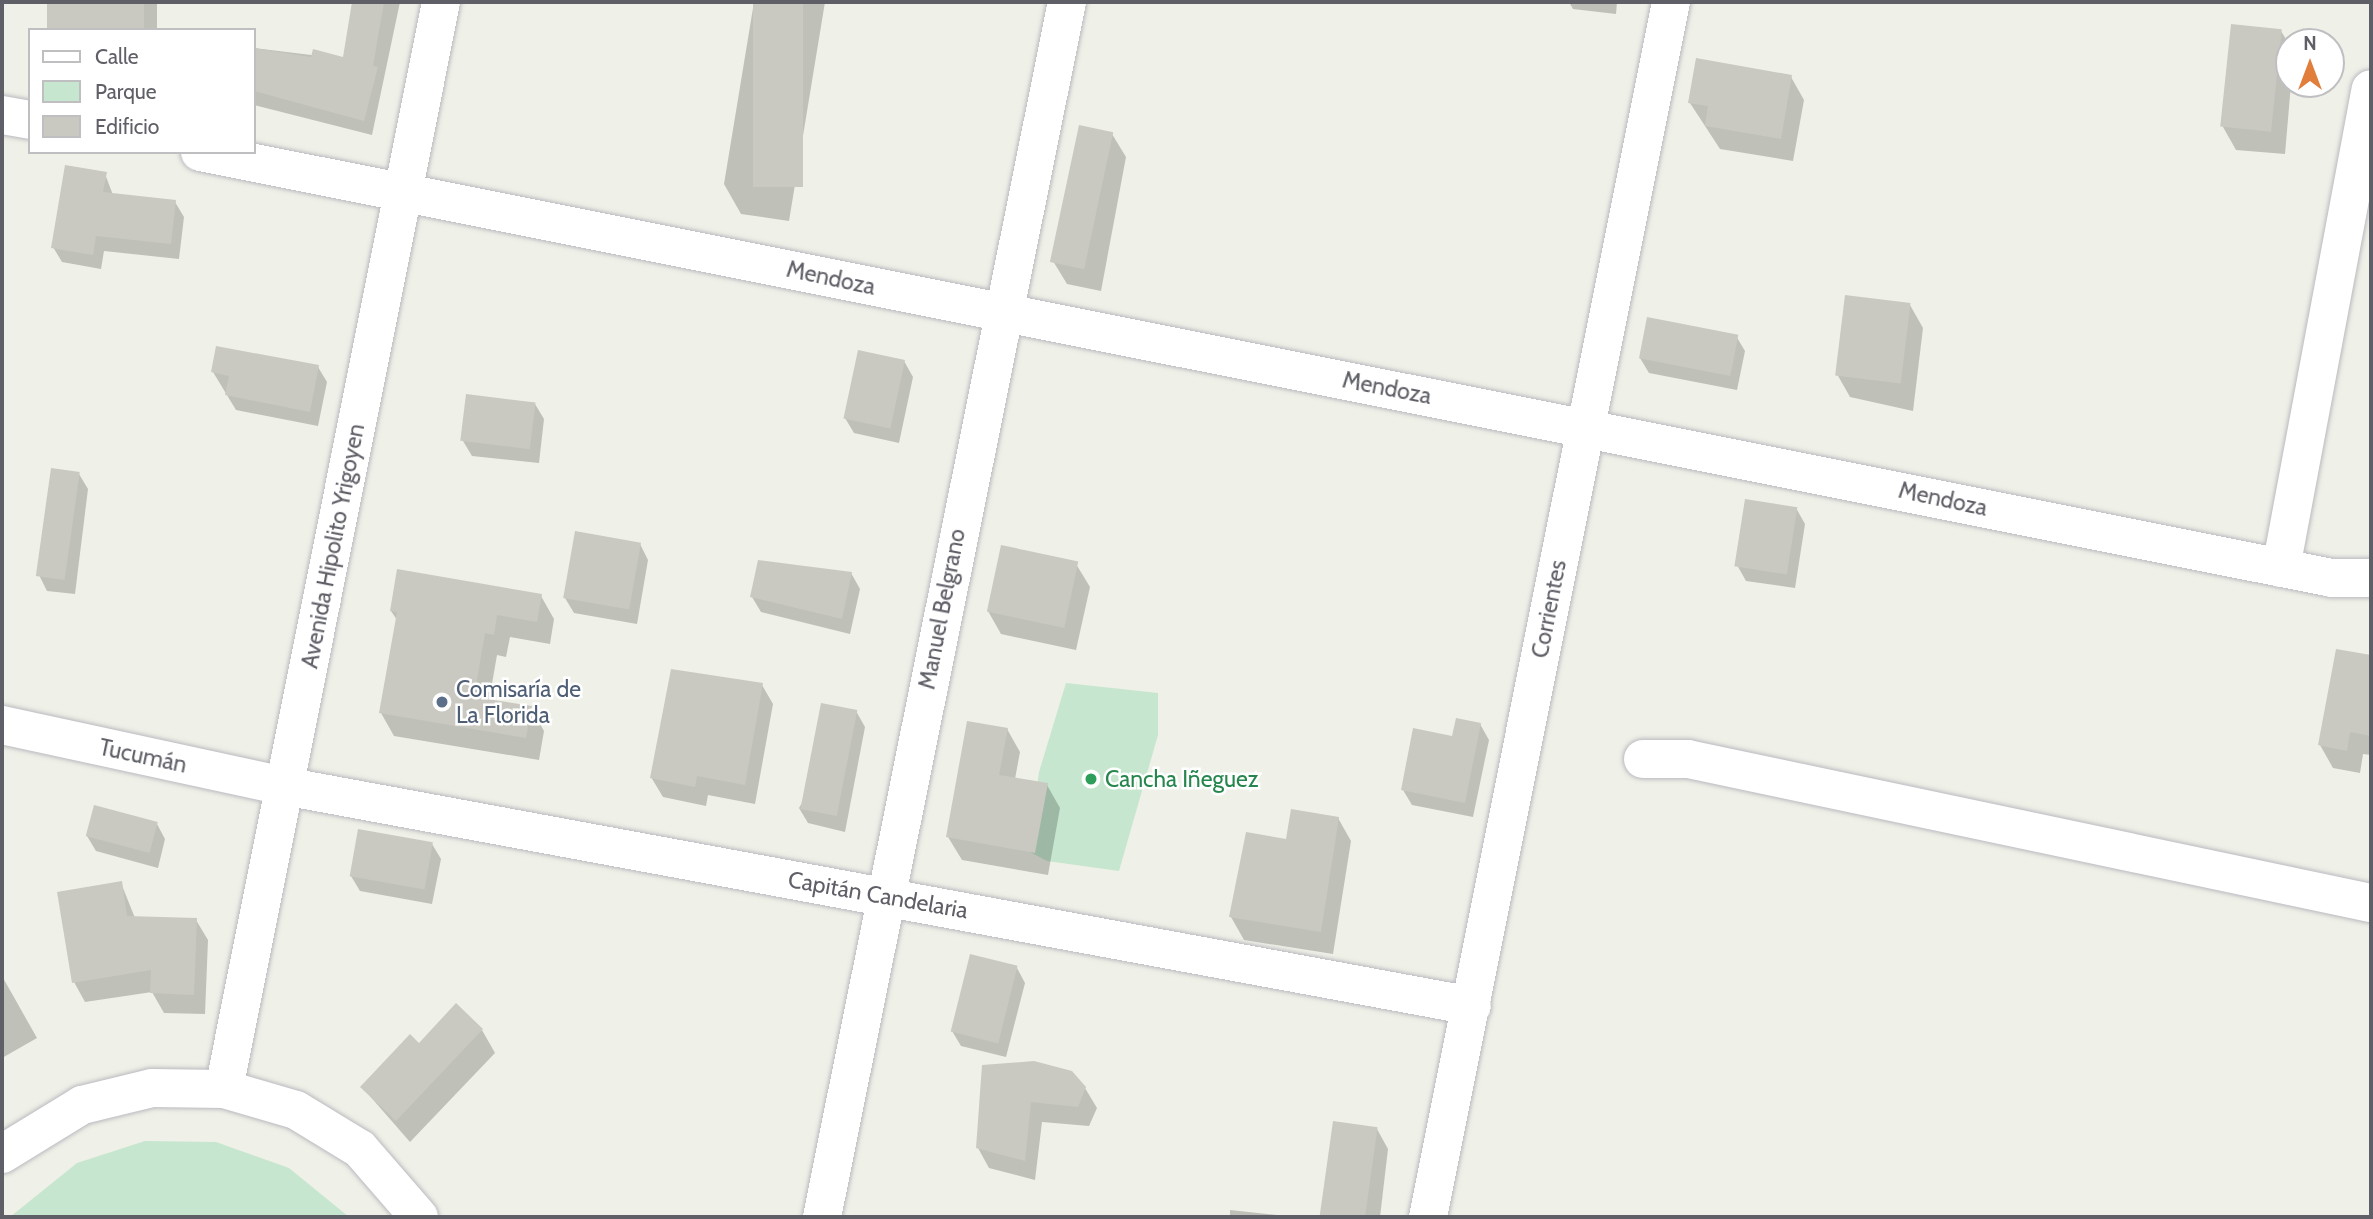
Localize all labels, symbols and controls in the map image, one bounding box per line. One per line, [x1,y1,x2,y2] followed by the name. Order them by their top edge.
[28,28,256,154] legend
[2275,28,2345,98] north arrow
[2303,32,2317,55] text: N
[95,44,139,69] text: Calle
[95,79,157,104] text: Parque
[95,114,159,139] text: Edificio
[784,255,878,301] street label: Mendoza
[1340,366,1434,410] street label: Mendoza
[296,421,370,671] street label: Avenida Hipolito Yrigoyen
[1896,476,1990,522] street label: Mendoza
[913,526,971,692] street label: Manuel Belgrano
[1526,558,1572,660] street label: Corrientes
[456,675,581,729] place label: Comisaría de La Florida
[434,694,450,710] marker: Comisaría de La Florida
[97,733,189,779] street label: Tucumán
[1105,765,1259,793] place label: Cancha Iñeguez
[1083,771,1099,787] marker: Cancha Iñeguez
[786,866,970,924] street label: Capitán Candelaria

